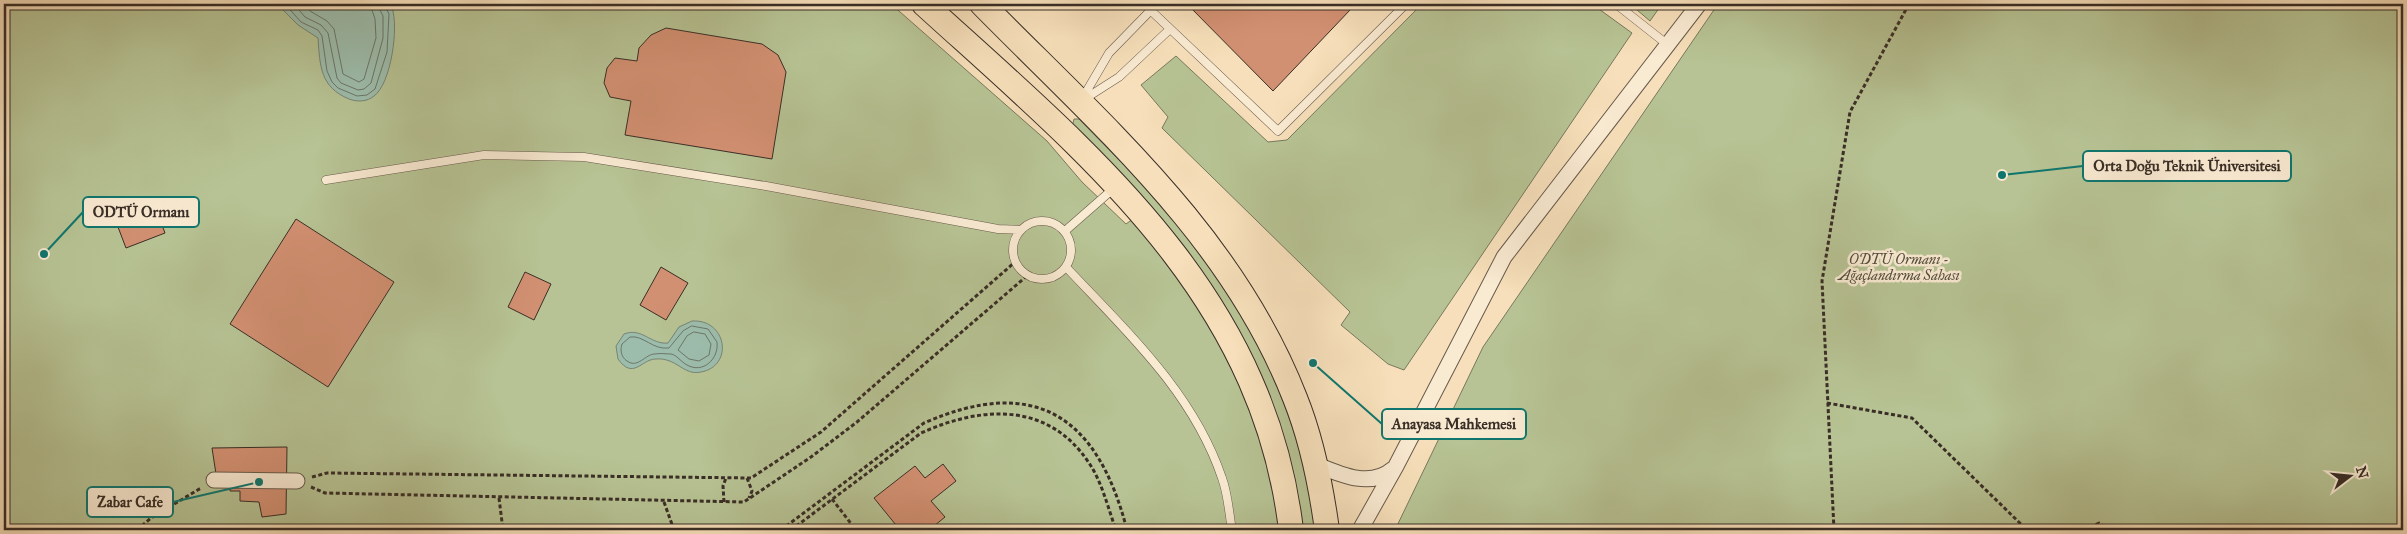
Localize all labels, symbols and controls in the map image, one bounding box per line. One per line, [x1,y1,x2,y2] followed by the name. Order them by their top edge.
[2083,151,2291,181] callout: Orta Doğu Teknik Üniversitesi
[2093,156,2282,176] text: Orta Doğu Teknik Üniversitesi
[83,197,199,227] callout: ODTÜ Ormanı
[93,202,190,221] text: ODTÜ Ormanı
[1836,250,1960,284] park label: ODTÜ Ormanı - Ağaçlandırma Sahası
[1382,409,1526,439] callout: Anayasa Mahkemesi
[1391,415,1517,434] text: Anayasa Mahkemesi
[2324,452,2374,502] north arrow
[2352,465,2372,481] text: N
[87,487,173,517] callout: Zabar Cafe
[97,493,164,511] text: Zabar Cafe

